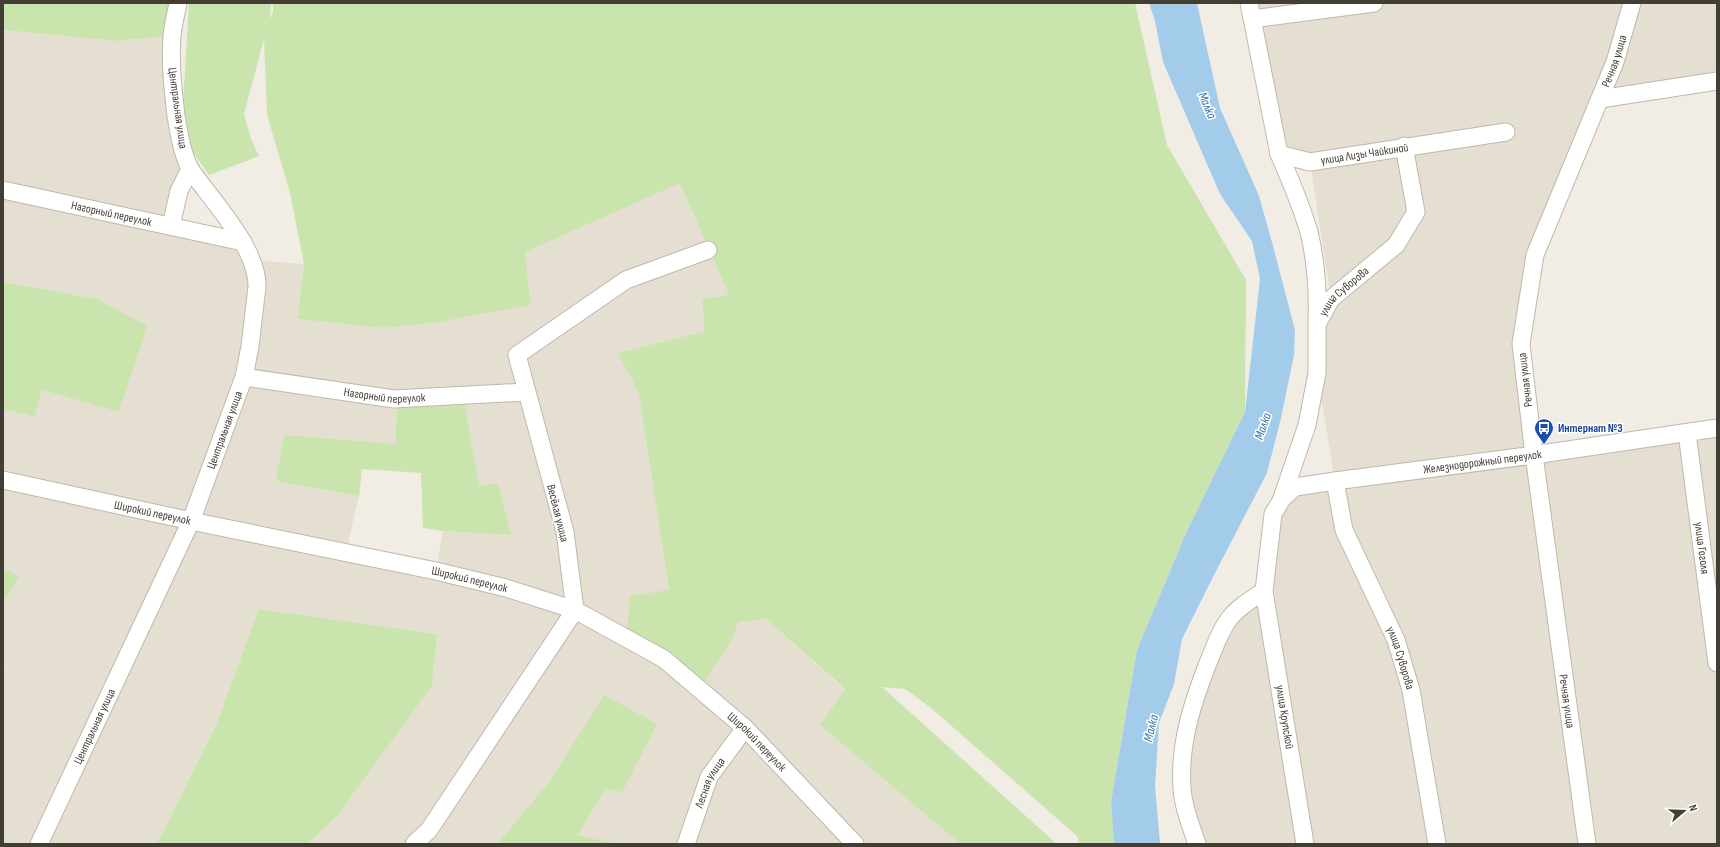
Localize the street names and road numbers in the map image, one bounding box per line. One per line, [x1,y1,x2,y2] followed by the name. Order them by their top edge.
[1598,33,1631,90] street label: Речная улица
[164,67,191,150] street label: Центральная улица
[1319,140,1409,168] street label: улица Лизы Чайкиной
[70,198,154,230] street label: Нагорный переулок
[1316,263,1373,319] street label: улица Суворова
[1515,352,1536,408] street label: Речная улица
[343,385,426,407] street label: Нагорный переулок
[204,389,246,471] street label: Центральная улица
[1422,447,1543,477] street label: Железнодорожный переулок
[543,483,572,544] street label: Весёлая улица
[113,497,192,529] street label: Широкий переулок
[1691,521,1712,575] street label: улица Гоголя
[430,563,509,596] street label: Широкий переулок
[1383,624,1418,692] street label: улица Суворова
[1555,673,1578,729] street label: Речная улица
[1272,684,1297,750] street label: улица Крупской
[71,686,119,767] street label: Центральная улица
[724,709,790,775] street label: Широкий переулок
[692,754,729,811] street label: Лесная улица

